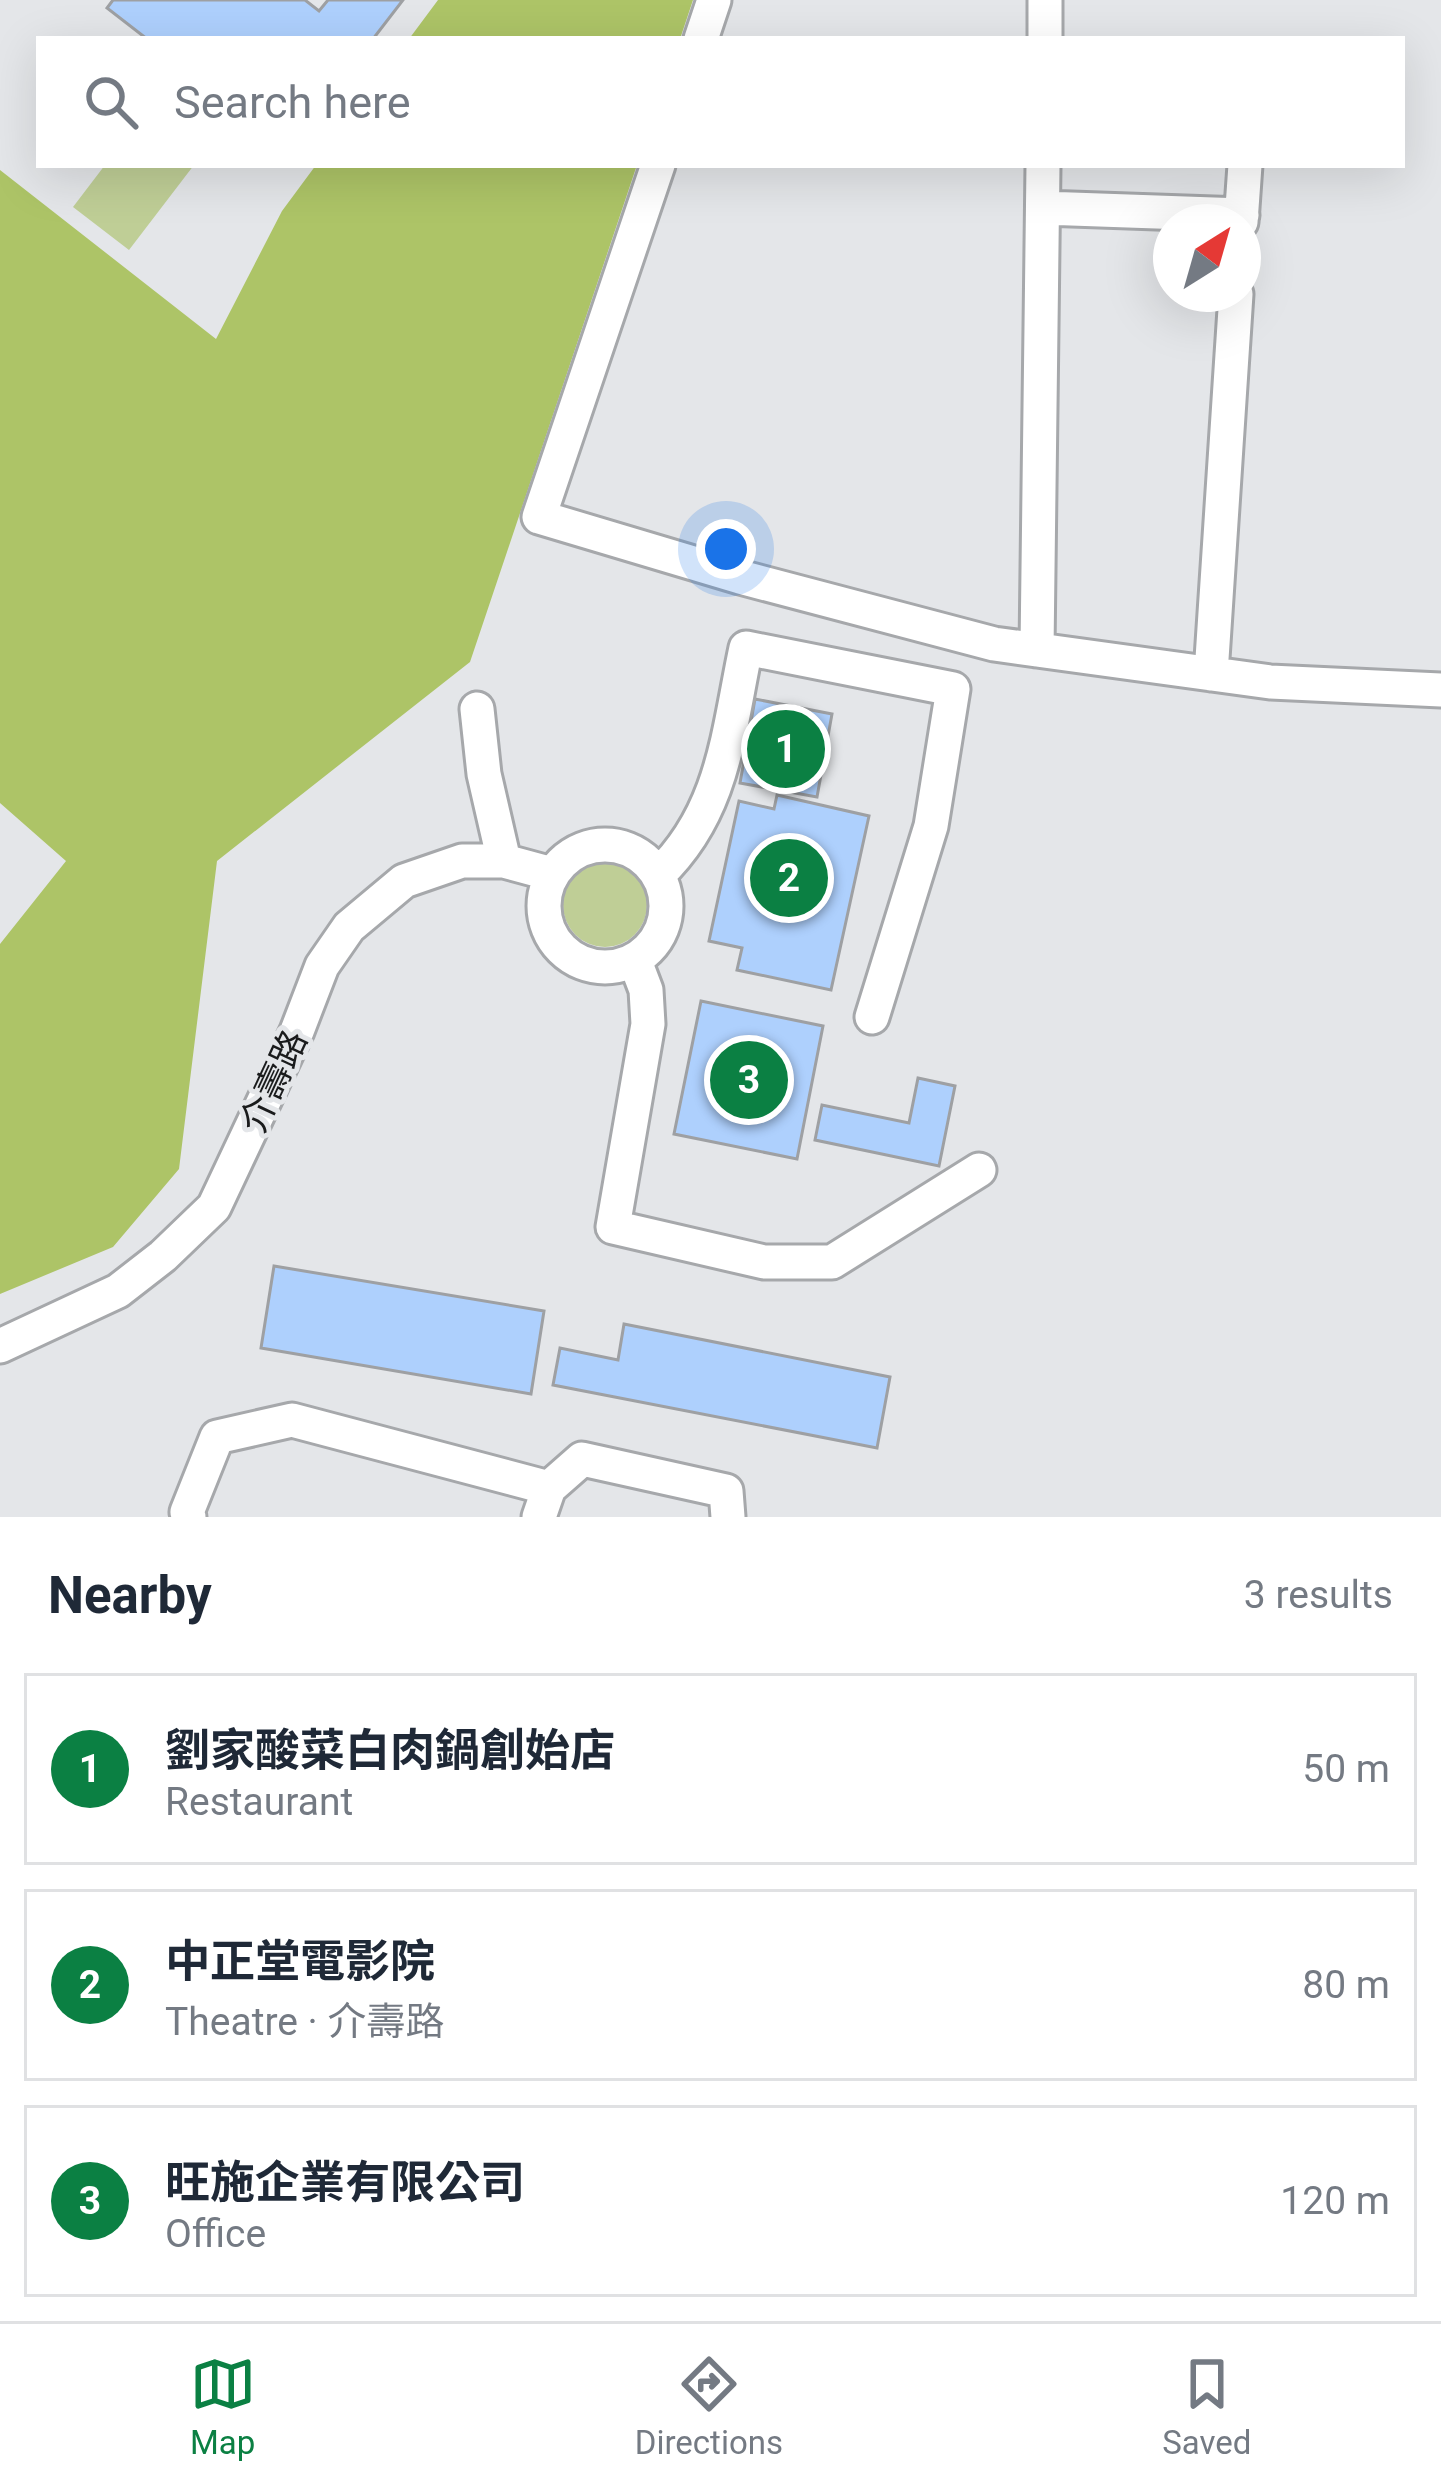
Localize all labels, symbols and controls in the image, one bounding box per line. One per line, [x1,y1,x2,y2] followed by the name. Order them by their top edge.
[36,36,1405,168] search box
[78,69,144,135] icon: search
[174,76,411,129] text: Search here
[1153,204,1261,312] north arrow
[696,519,756,579] your location
[747,704,825,794] pin: 1
[750,833,828,923] pin: 2
[232,1024,316,1139] street label: 介壽路
[710,1035,788,1125] pin: 3
[48,1566,212,1625] text: Nearby
[1244,1572,1393,1618] text: 3 results
[165,1724,615,1777] text: 劉家酸菜白肉鍋創始店
[79,1746,101,1792] text: 1
[1302,1746,1390,1792] text: 50 m
[165,1779,353,1825] text: Restaurant
[165,1935,435,1988] text: 中正堂電影院
[79,1962,101,2008] text: 2
[1302,1962,1390,2008] text: 80 m
[165,1999,444,2045] text: Theatre · 介壽路
[165,2156,525,2209] text: 旺施企業有限公司
[79,2178,101,2224] text: 3
[1280,2178,1390,2224] text: 120 m
[165,2211,266,2257] text: Office
[190,2351,256,2462] tab: Map
[635,2351,783,2462] tab: Directions
[1162,2351,1251,2462] tab: Saved

